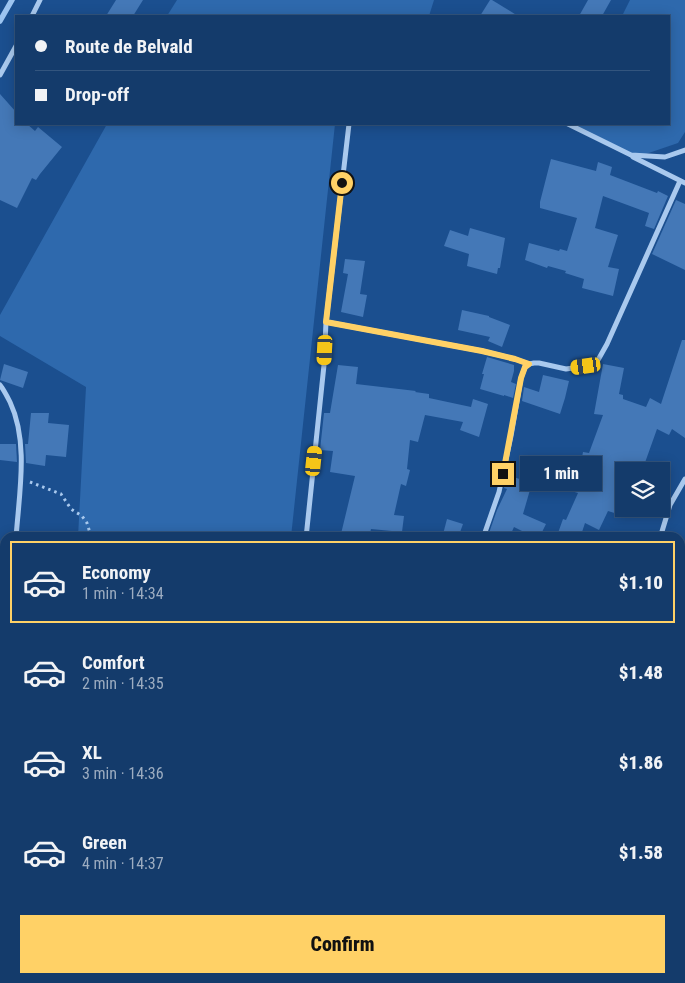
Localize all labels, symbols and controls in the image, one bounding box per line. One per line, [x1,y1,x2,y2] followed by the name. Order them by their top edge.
[65,35,193,58] text: Route de Belvald
[65,83,129,106] text: Drop-off
[331,172,353,194] route start
[316,335,333,365] car
[570,356,601,376] car
[304,445,323,477] car
[520,456,603,492] callout: 1 min
[615,462,670,517] map controls
[615,462,670,517] button: layers
[492,463,514,485] route end
[543,464,579,483] text: 1 min
[22,560,67,605] icon: car
[82,561,151,584] text: Economy
[619,571,663,594] text: $1.10
[82,584,164,603] text: 1 min · 14:34
[22,650,67,695] icon: car
[82,651,145,674] text: Comfort
[619,661,663,684] text: $1.48
[82,674,164,693] text: 2 min · 14:35
[22,740,67,785] icon: car
[82,741,102,764] text: XL
[619,751,663,774] text: $1.86
[82,764,164,783] text: 3 min · 14:36
[22,830,67,875] icon: car
[82,831,127,854] text: Green
[619,841,663,864] text: $1.58
[82,854,164,873] text: 4 min · 14:37
[20,915,665,973] button: Confirm

